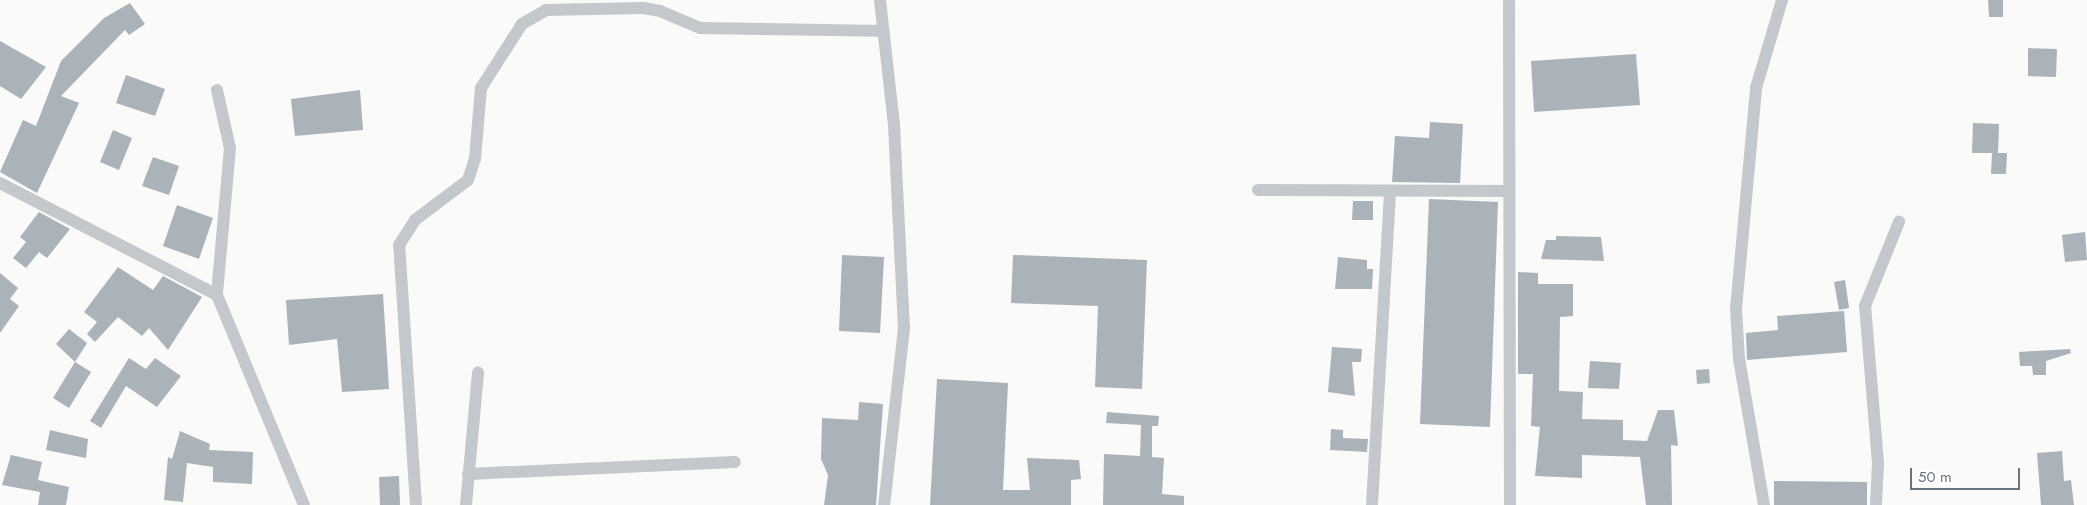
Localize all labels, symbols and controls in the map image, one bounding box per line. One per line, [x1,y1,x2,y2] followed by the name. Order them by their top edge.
[1912,458,2022,490] scale bar
[1918,466,1952,488] text: 50 m

